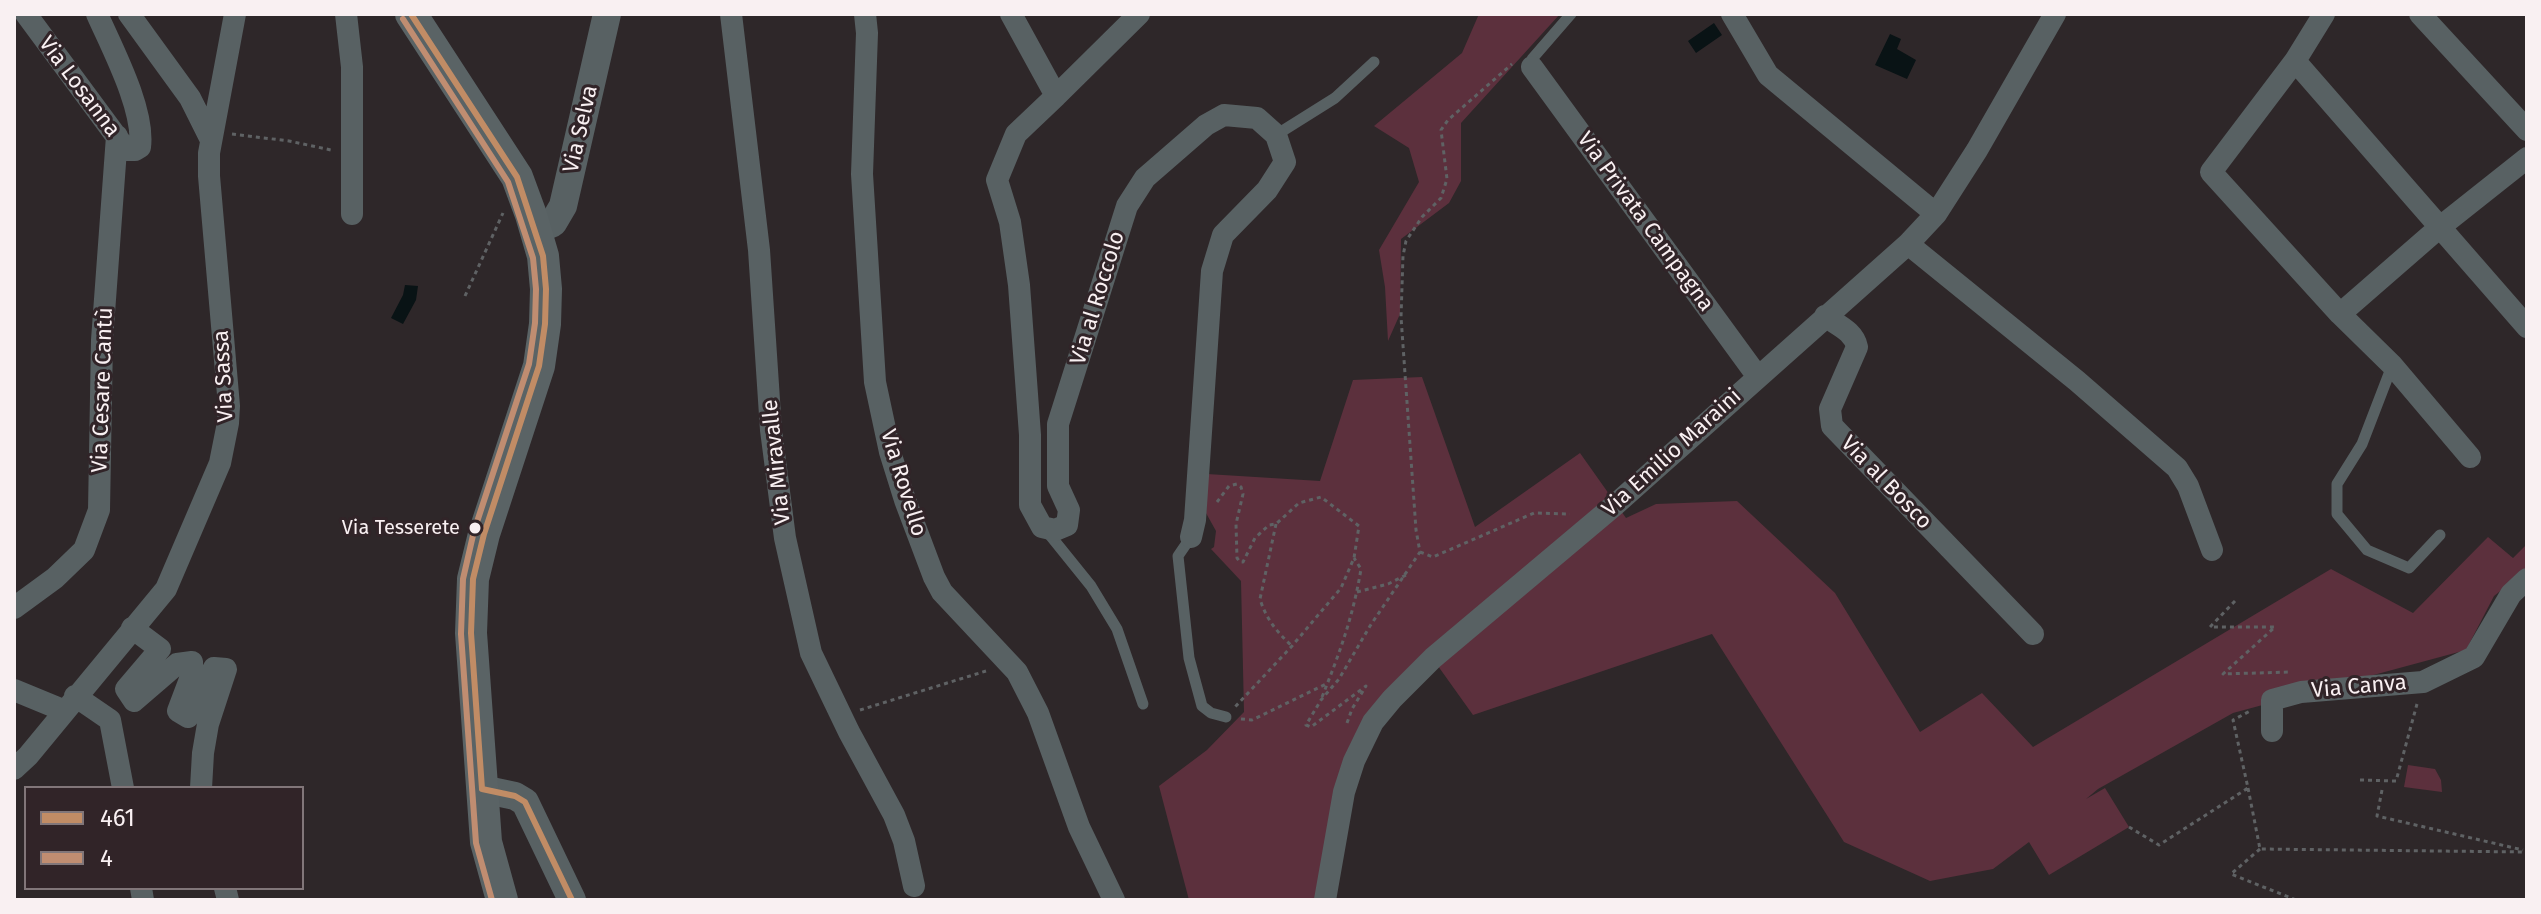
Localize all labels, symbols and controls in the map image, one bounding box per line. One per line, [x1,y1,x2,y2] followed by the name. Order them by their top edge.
[33,31,125,143] street label: Via Losanna
[558,83,604,175] street label: Via Selva
[1571,127,1719,317] street label: Via Privata Campagna
[1065,228,1131,368] street label: Via al Roccolo
[87,307,119,473] street label: Via Cesare Cantù
[208,329,240,423] street label: Via Sassa
[1597,384,1747,522] street label: Via Emilio Maraini
[757,398,797,526] street label: Via Miravalle
[874,426,932,540] street label: Via Rovello
[1835,431,1937,535] street label: Via al Bosco
[342,516,460,540] place label: Via Tesserete
[467,520,483,536] marker: Via Tesserete
[2310,670,2408,704] street label: Via Canva
[24,786,304,890] legend
[100,804,135,832] text: 461
[100,844,113,872] text: 4

